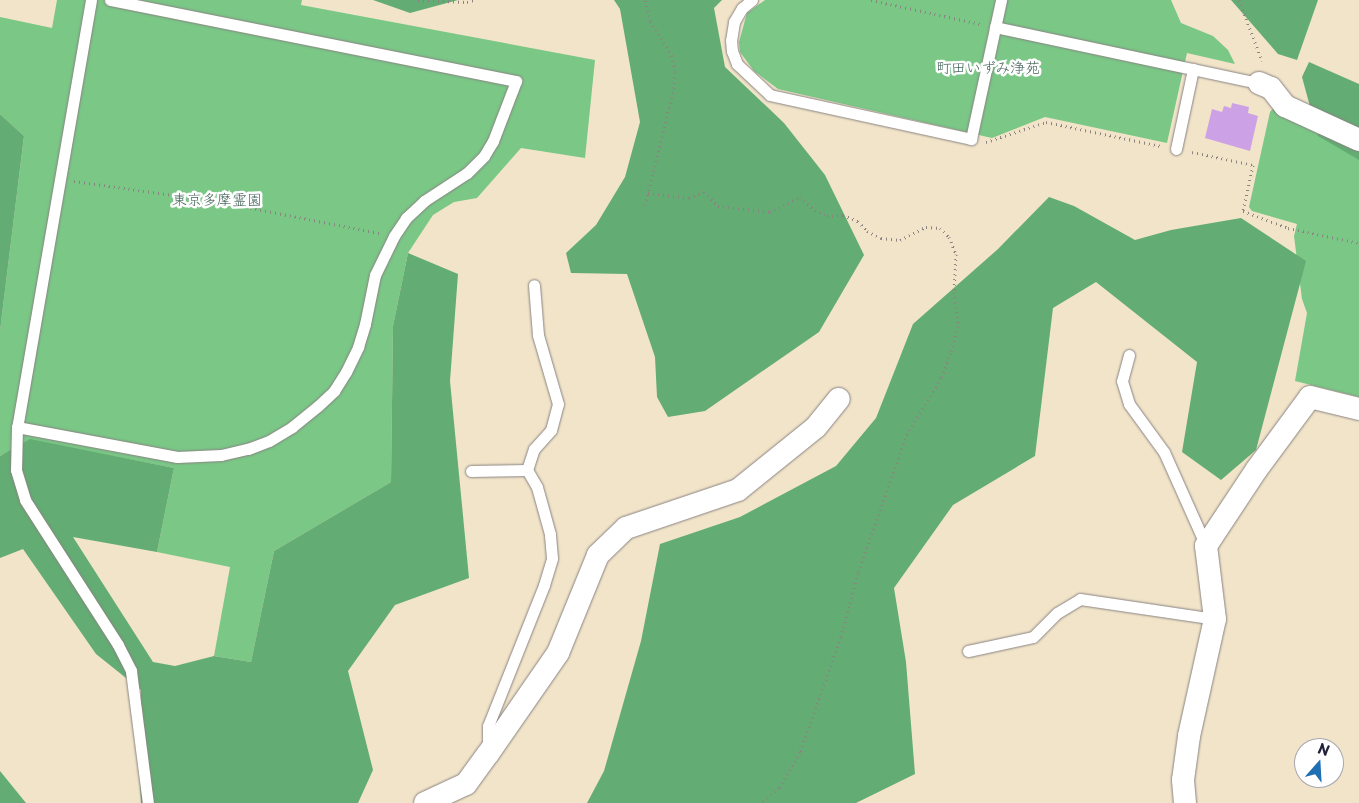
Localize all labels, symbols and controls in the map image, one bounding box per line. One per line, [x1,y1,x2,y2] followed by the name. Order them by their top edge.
[936,58,1040,76] park label: 町田いずみ浄苑
[172,190,262,208] park label: 東京多摩霊園
[1294,738,1344,788] north arrow
[1315,738,1332,761] text: N

